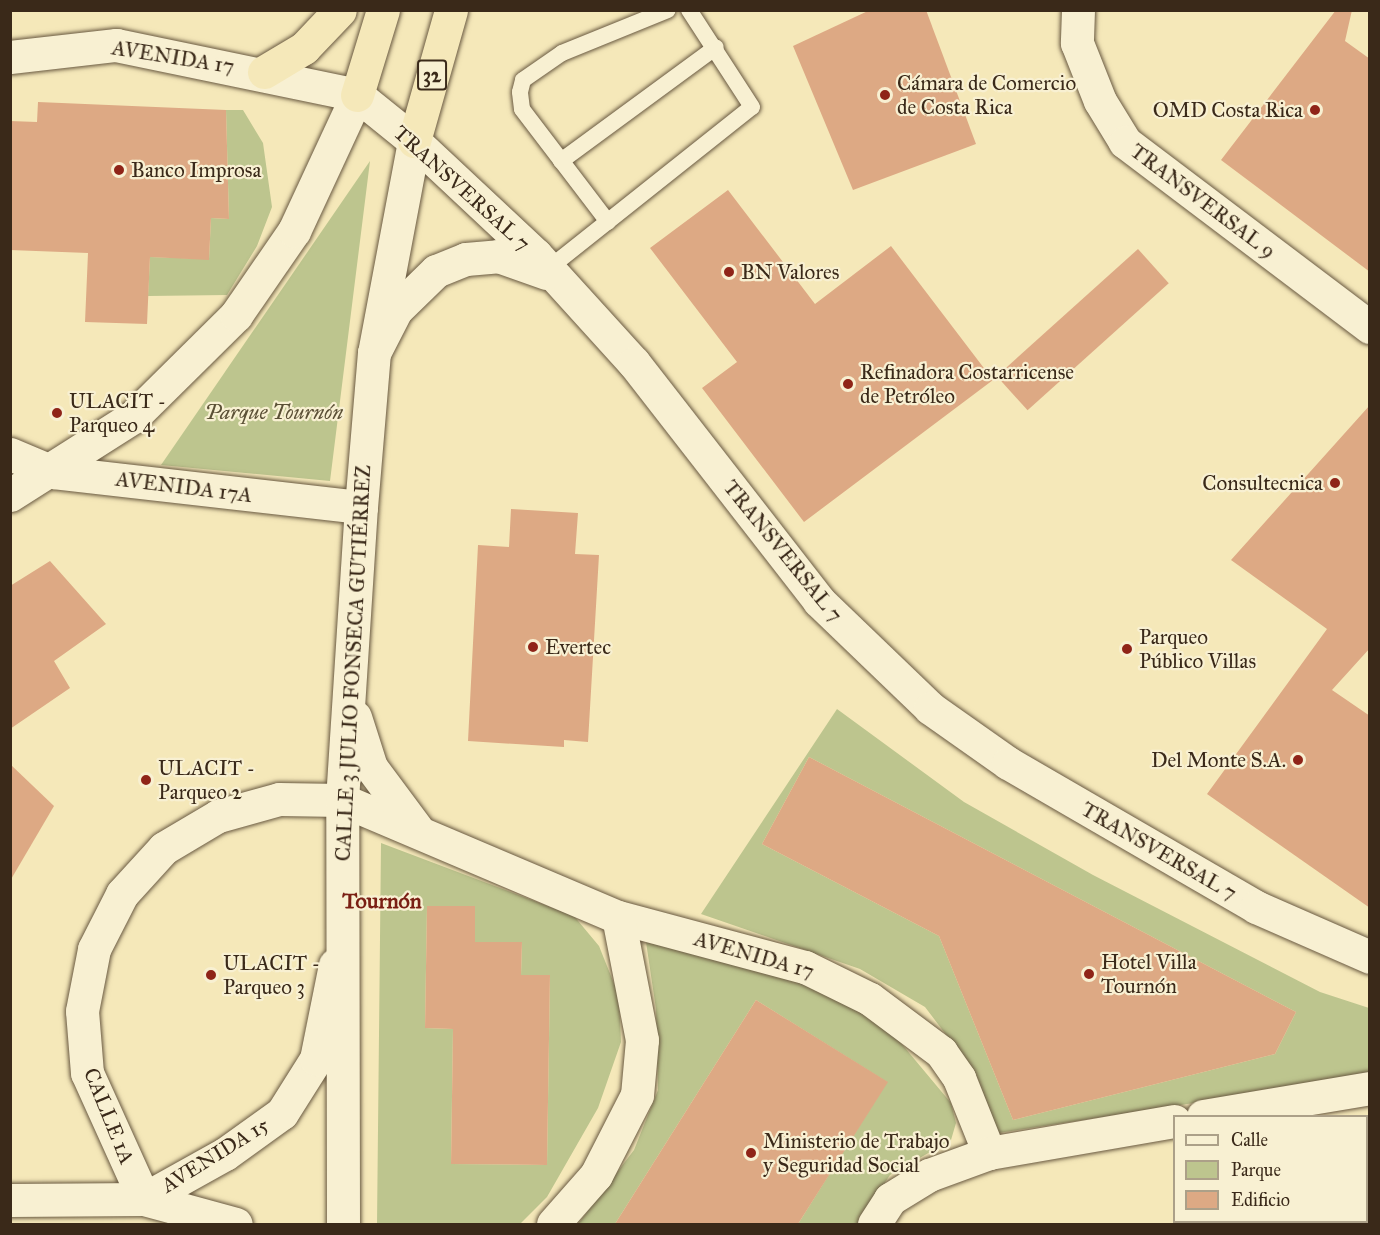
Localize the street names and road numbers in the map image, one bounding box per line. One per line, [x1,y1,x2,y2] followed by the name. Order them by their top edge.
[110,35,236,79] street label: AVENIDA 17
[417,58,447,92] road number: 32
[389,120,535,256] street label: TRANSVERSAL 7
[1126,138,1280,264] street label: TRANSVERSAL 9
[330,464,376,862] street label: CALLE 3 JULIO FONSECA GUTIÉRREZ
[114,466,254,508] street label: AVENIDA 17A
[718,475,848,627] street label: TRANSVERSAL 7
[1077,796,1241,906] street label: TRANSVERSAL 7
[691,926,817,984] street label: AVENIDA 17
[78,1064,140,1168] street label: CALLE 1A
[157,1112,273,1198] street label: AVENIDA 15

